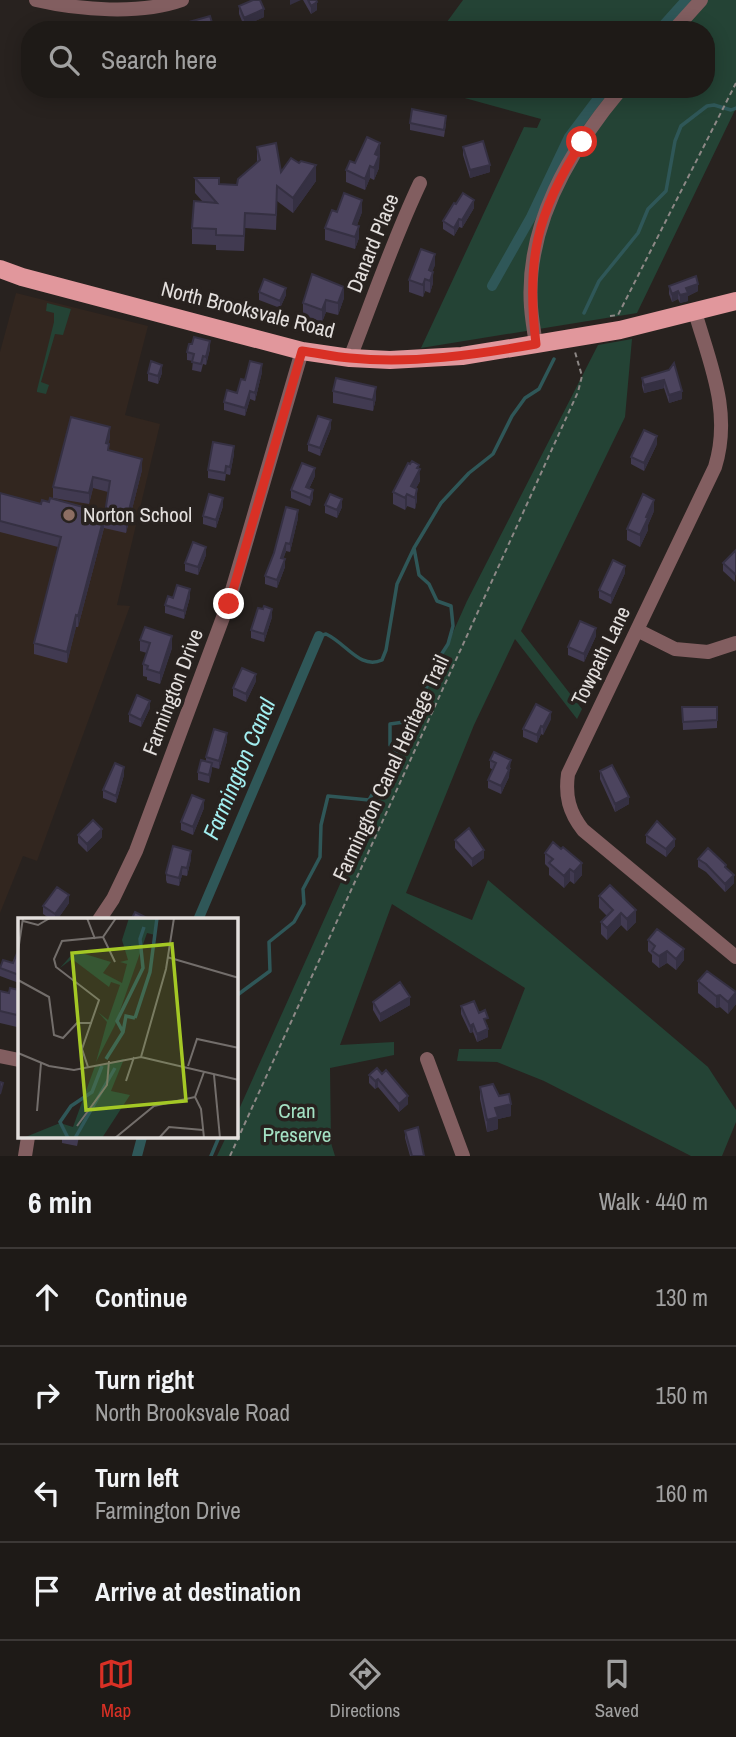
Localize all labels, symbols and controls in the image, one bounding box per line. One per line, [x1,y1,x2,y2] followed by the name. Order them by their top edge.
[21,21,715,98] search box
[45,41,83,79] icon: search
[101,42,217,77] text: Search here
[566,126,597,157] route start
[340,189,406,297] street label: Danard Place
[158,274,338,345] street label: North Brooksvale Road
[83,500,192,529] place label: Norton School
[61,507,77,523] marker: Norton School
[213,588,244,619] route end
[564,601,637,710] street label: Towpath Lane
[135,624,210,759] street label: Farmington Drive
[325,650,456,885] street label: Farmington Canal Heritage Trail
[195,693,282,844] water label: Farmington Canal
[18,918,238,1138] inset map
[263,1096,331,1149] park label: Cran Preserve
[28,1182,92,1222] text: 6 min
[599,1186,708,1217] text: Walk · 440 m
[28,1278,66,1316] icon: ahead
[95,1280,187,1315] text: Continue
[656,1282,708,1313] text: 130 m
[95,1362,194,1397] text: Turn right
[28,1376,66,1414] icon: right
[656,1380,708,1411] text: 150 m
[95,1397,290,1428] text: North Brooksvale Road
[95,1460,179,1495] text: Turn left
[28,1474,66,1512] icon: left
[656,1478,708,1509] text: 160 m
[95,1495,241,1526] text: Farmington Drive
[28,1572,66,1610] icon: arrive
[95,1574,301,1609] text: Arrive at destination
[97,1655,135,1723] tab: Map
[329,1655,400,1723] tab: Directions
[595,1655,639,1723] tab: Saved

